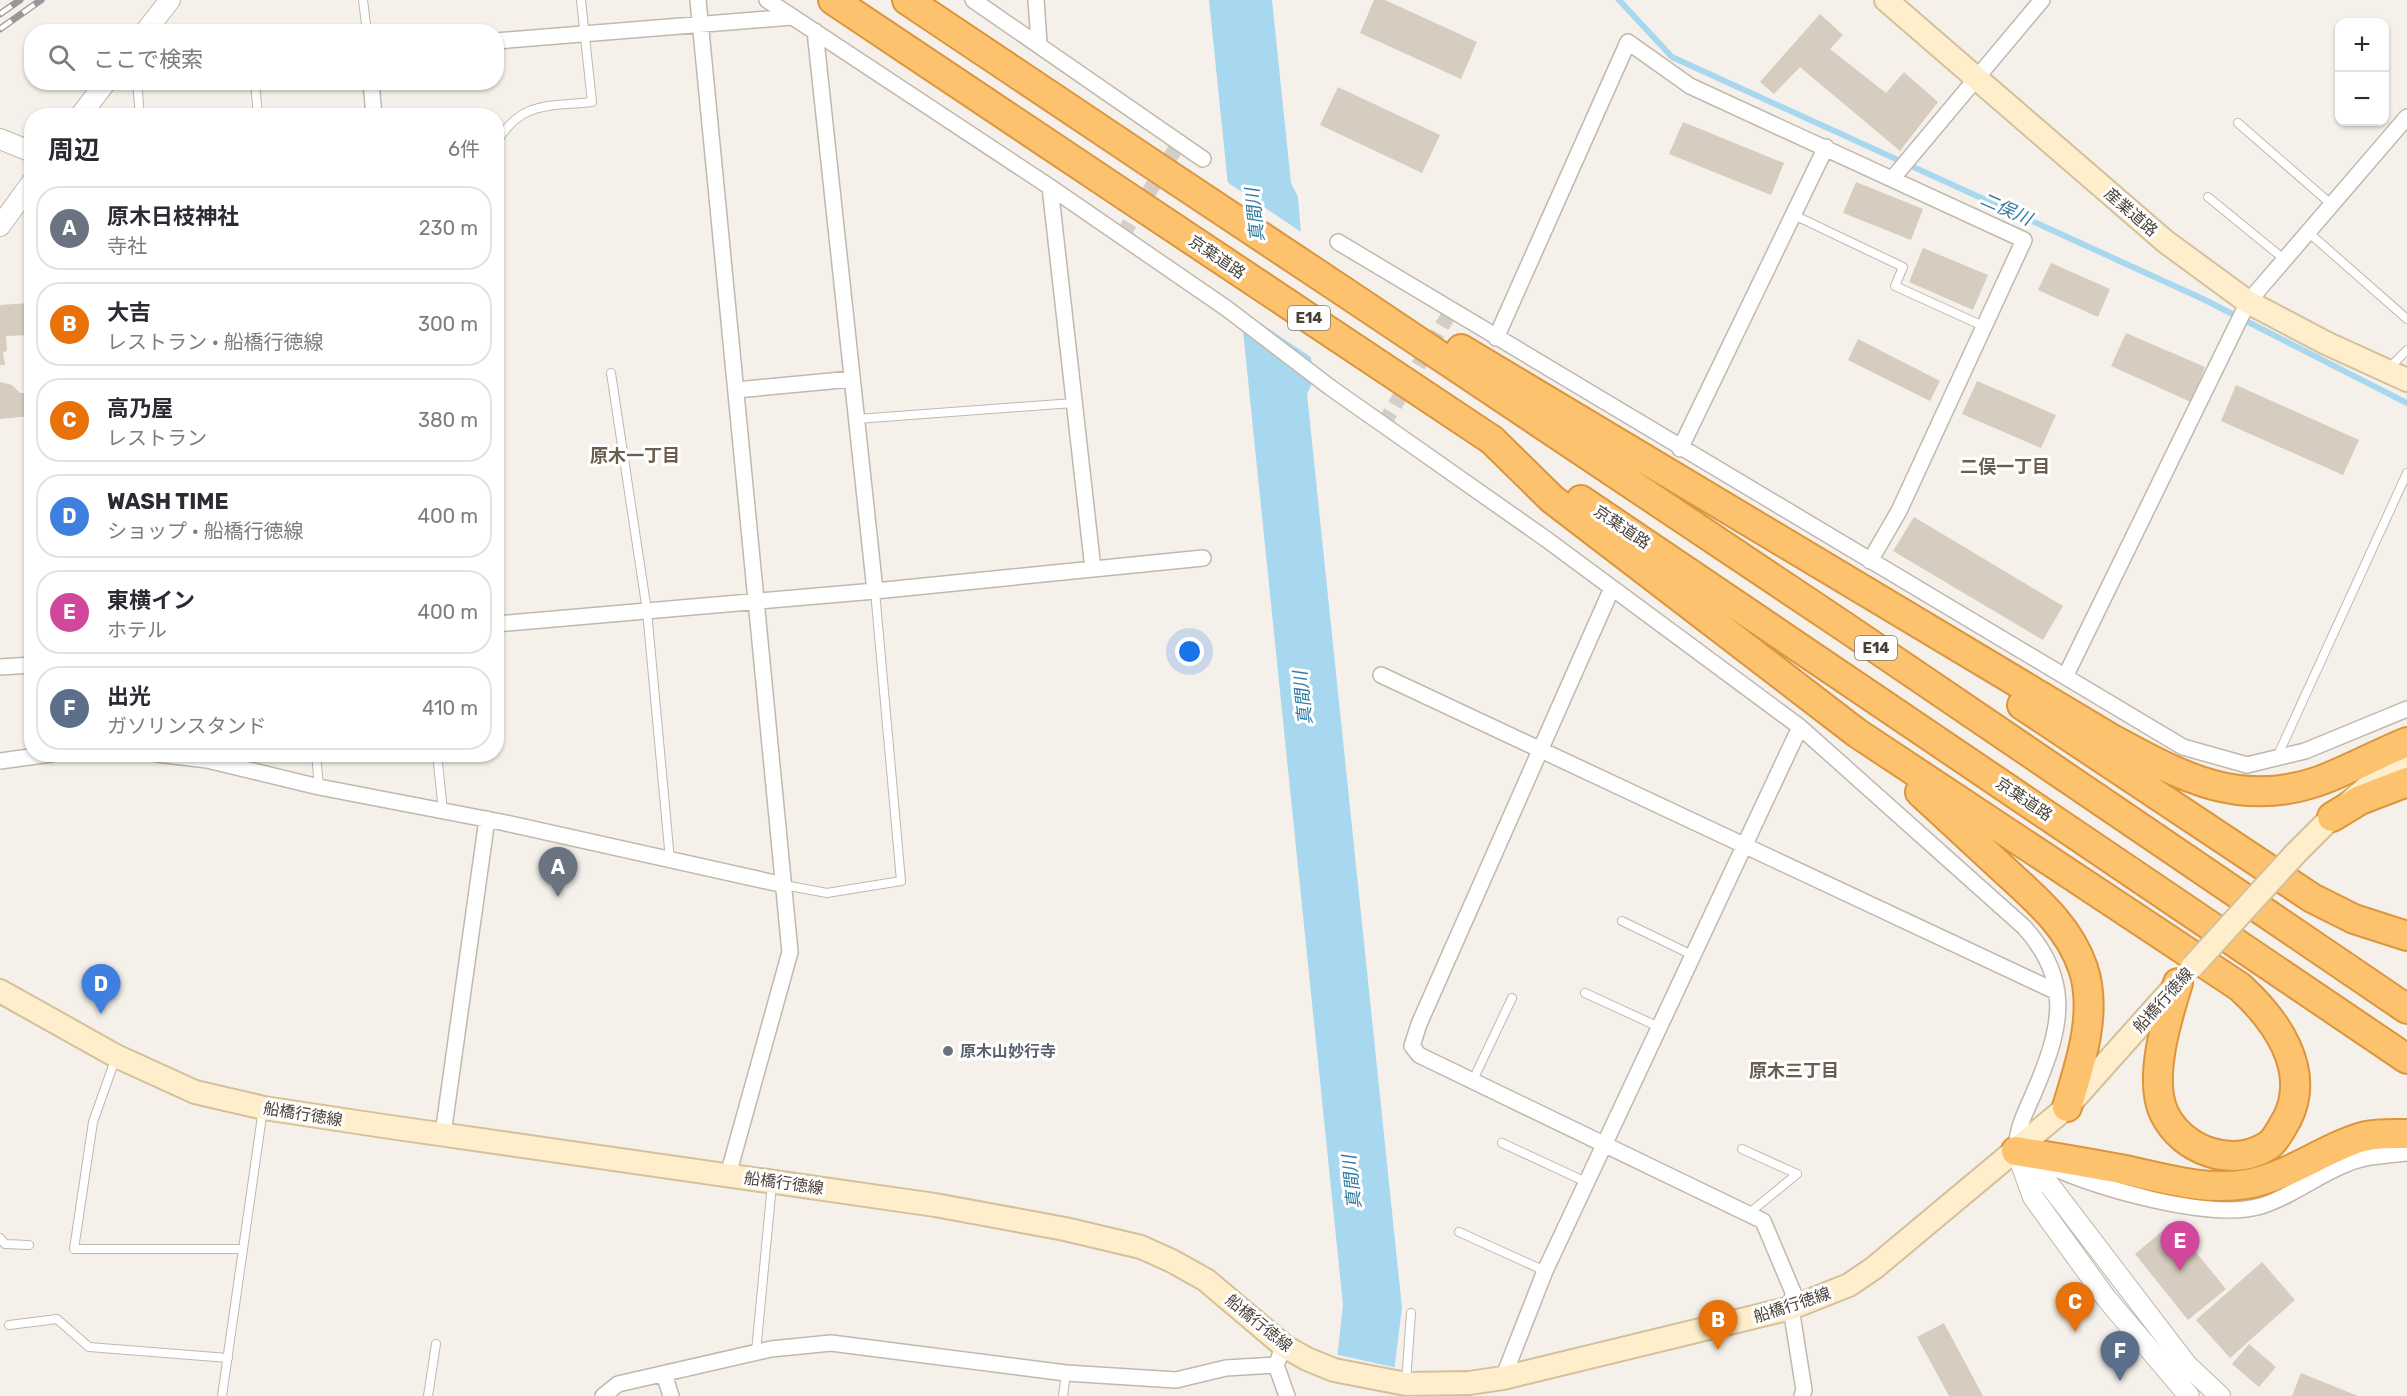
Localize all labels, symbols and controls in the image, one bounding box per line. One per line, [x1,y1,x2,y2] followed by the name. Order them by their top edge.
[2335,18,2389,126] map controls
[2335,18,2389,72] button: +
[24,24,504,90] search box
[45,41,78,74] icon: search
[93,46,203,73] text: ここで検索
[2335,72,2389,126] button: −
[48,135,100,166] text: 周辺
[448,137,480,161] text: 6件
[2101,184,2161,240] street label: 産業道路
[1241,185,1269,243] water label: 真間川
[1977,188,2037,231] water label: 二俣川
[107,203,239,230] text: 原木日枝神社
[62,216,77,240] text: A
[419,216,478,240] text: 230 m
[1185,231,1249,283] street label: 京葉道路
[107,234,147,258] text: 寺社
[107,299,151,326] text: 大吉
[1288,306,1330,330] road number: E14
[62,312,77,336] text: B
[418,312,478,336] text: 300 m
[107,330,323,354] text: レストラン · 船橋行徳線
[107,395,173,422] text: 高乃屋
[62,408,77,432] text: C
[418,408,478,432] text: 380 m
[107,426,207,450] text: レストラン
[590,445,680,467] district label: 原木一丁目
[1960,456,2050,478] district label: 二俣一丁目
[107,488,229,515] text: WASH TIME
[1590,501,1654,553] street label: 京葉道路
[62,504,77,528] text: D
[418,504,478,528] text: 400 m
[107,519,303,543] text: ショップ · 船橋行徳線
[107,587,195,614] text: 東横イン
[63,600,76,624] text: E
[418,600,478,624] text: 400 m
[107,618,167,642] text: ホテル
[1855,636,1897,660] road number: E14
[1175,637,1204,666] your location
[1289,668,1317,726] water label: 真間川
[107,683,151,710] text: 出光
[63,696,76,720] text: F
[422,696,478,720] text: 410 m
[107,714,267,738] text: ガソリンスタンド
[1992,773,2056,825] street label: 京葉道路
[538,848,578,897] pin: A
[82,964,120,1014] pin: D
[2129,964,2197,1036] street label: 船橋行徳線
[960,1042,1056,1061] place label: 原木山妙行寺
[941,1044,955,1058] marker: 原木山妙行寺
[1749,1060,1839,1082] district label: 原木三丁目
[262,1098,344,1130] street label: 船橋行徳線
[1338,1152,1366,1210] water label: 真間川
[743,1168,825,1198] street label: 船橋行徳線
[2160,1222,2200,1271] pin: E
[2056,1282,2094,1332] pin: C
[1751,1284,1833,1326] street label: 船橋行徳線
[1222,1290,1296,1356] street label: 船橋行徳線
[1698,1300,1738,1350] pin: B
[2100,1332,2140,1381] pin: F

